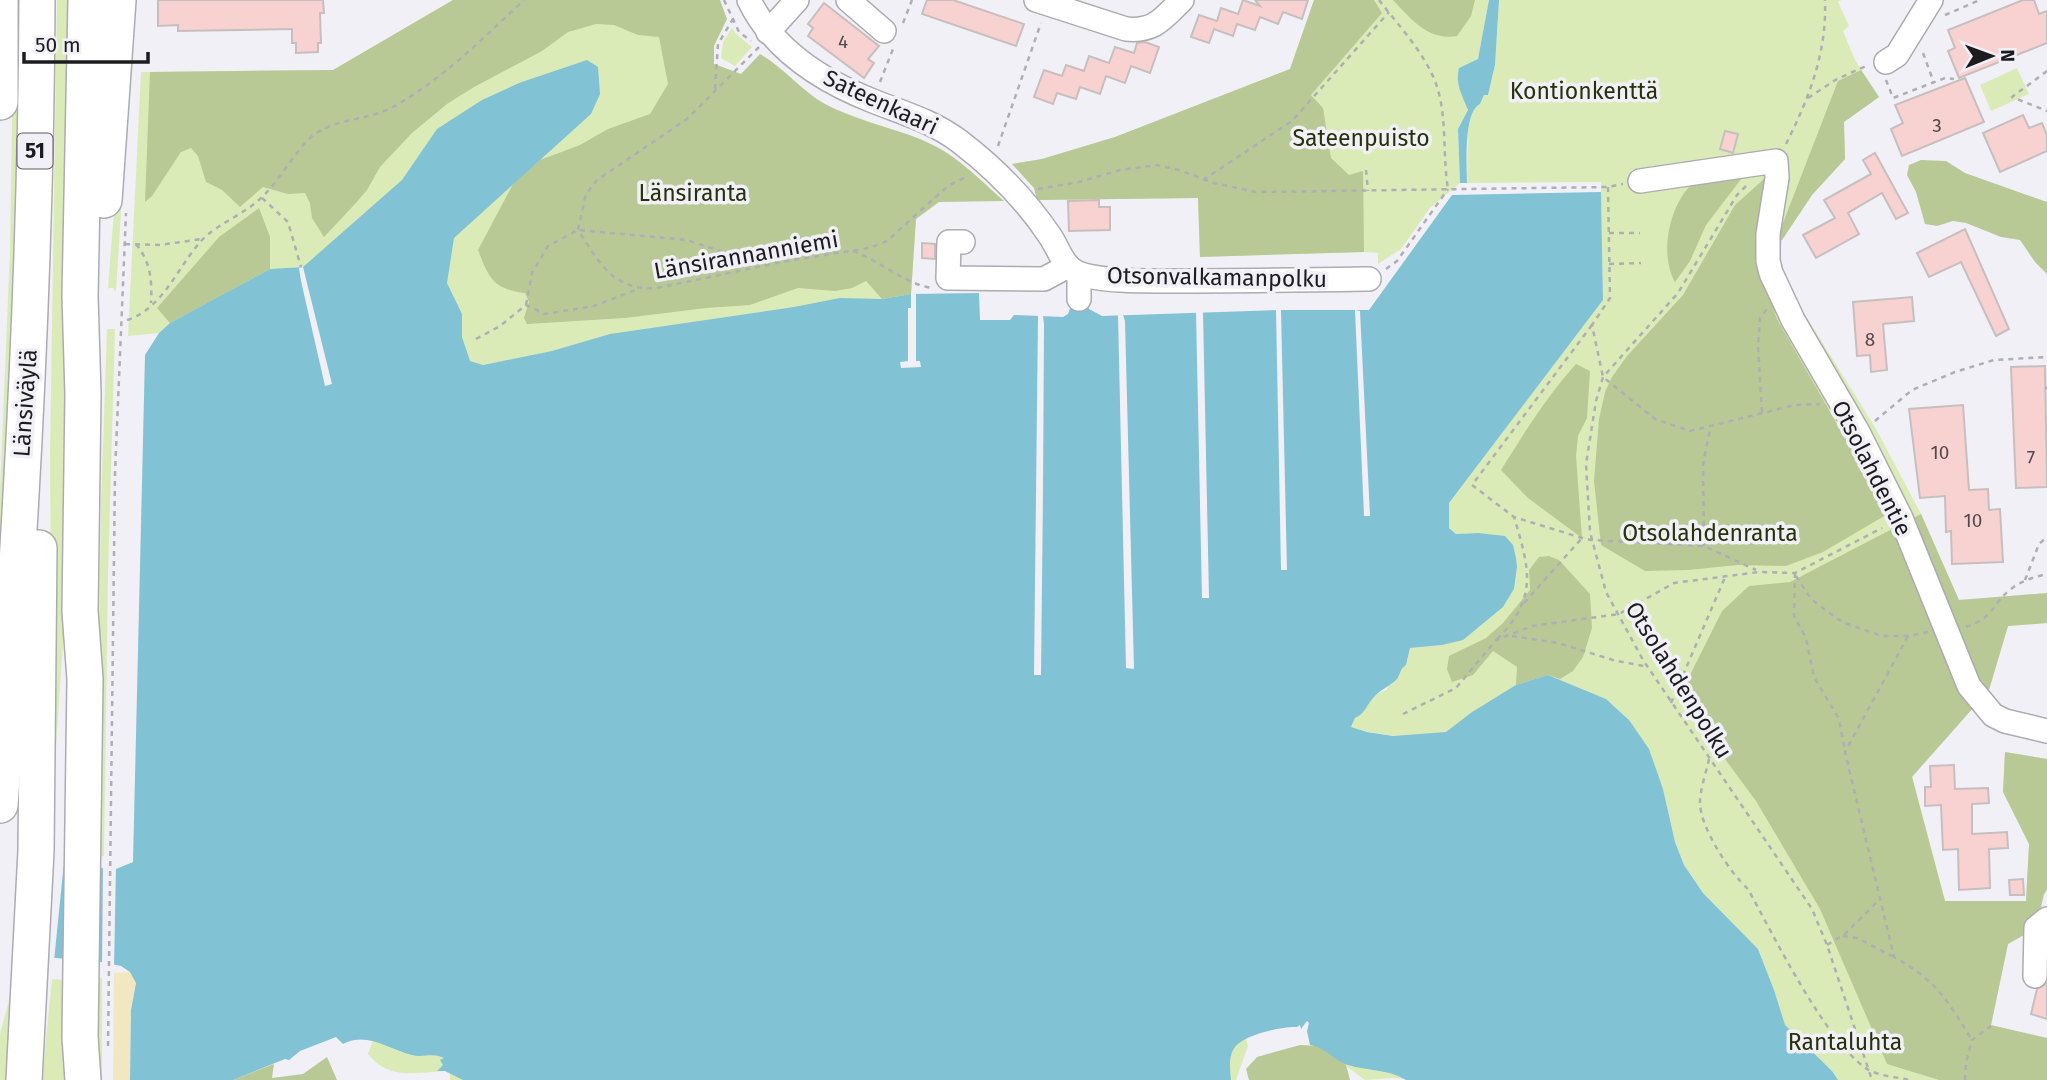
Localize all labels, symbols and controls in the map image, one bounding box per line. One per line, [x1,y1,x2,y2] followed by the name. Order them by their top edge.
[24,21,149,65] scale bar
[1956,21,2026,91] north arrow
[838,30,848,53] house number: 4
[35,32,81,58] text: 50 m
[1996,49,2019,62] text: N
[819,63,943,141] street label: Sateenkaari
[1510,77,1658,105] park label: Kontionkenttä
[1932,114,1942,137] house number: 3
[1292,124,1430,152] park label: Sateenpuisto
[18,134,52,168] road number: 51
[638,179,748,207] park label: Länsiranta
[652,225,840,285] street label: Länsirannanniemi
[1107,261,1327,293] street label: Otsonvalkamanpolku
[1865,328,1875,351] house number: 8
[7,348,43,458] street label: Länsiväylä
[1826,396,1918,540] street label: Otsolahdentie
[1931,441,1949,464] house number: 10
[2027,446,2035,469] house number: 7
[1964,509,1982,532] house number: 10
[1622,519,1798,547] park label: Otsolahdenranta
[1620,596,1738,764] street label: Otsolahdenpolku
[1788,1028,1902,1056] park label: Rantaluhta

